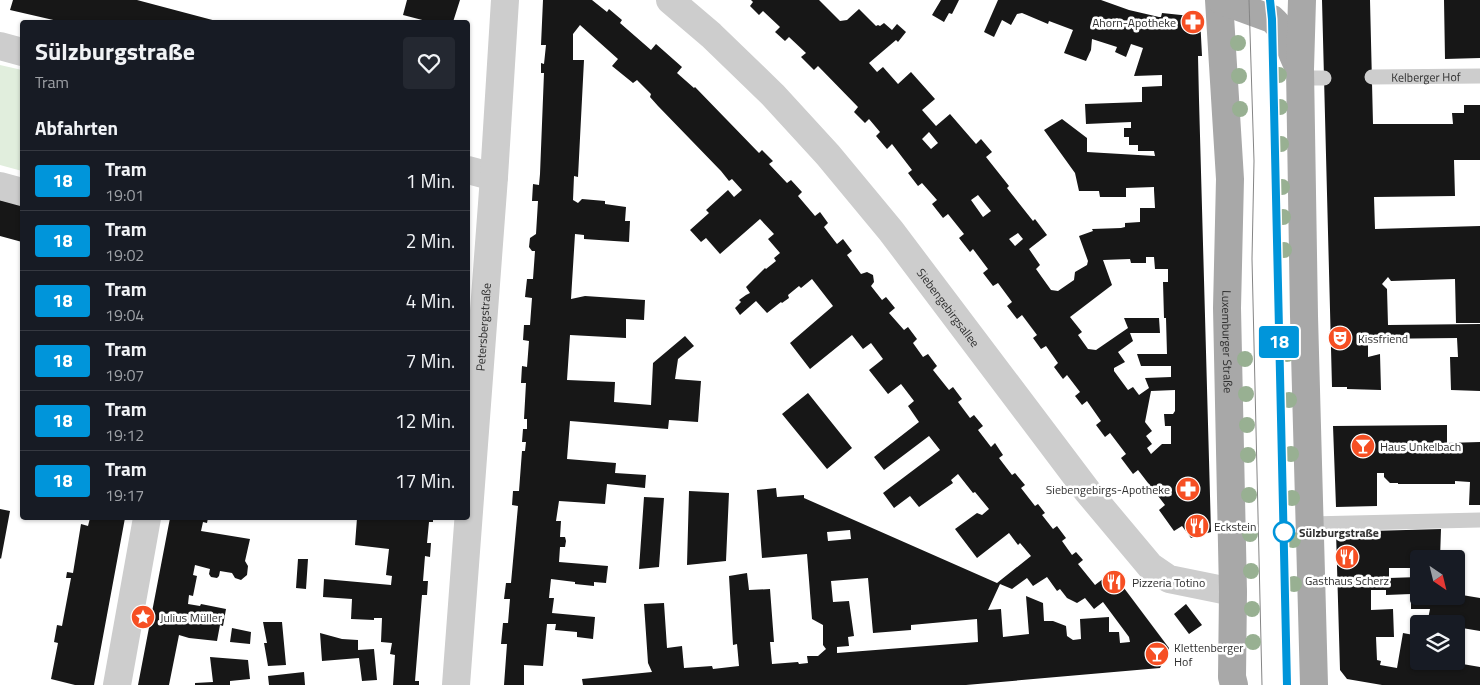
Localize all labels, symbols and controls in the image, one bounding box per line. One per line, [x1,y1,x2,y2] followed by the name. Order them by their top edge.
[1180,9,1206,35] pharmacy icon: Ahorn-Apotheke
[1092,13,1176,32] place label: Ahorn-Apotheke
[35,33,195,69] text: Sülzburgstraße
[403,37,455,89] button: heart
[1391,67,1461,86] street label: Kelberger Hof
[35,70,69,94] text: Tram
[35,113,118,142] text: Abfahrten
[105,154,147,183] text: Tram
[406,166,455,195] text: 1 Min.
[52,167,73,194] text: 18
[105,183,144,207] text: 19:01
[105,214,147,243] text: Tram
[406,226,455,255] text: 2 Min.
[52,227,73,254] text: 18
[105,243,144,267] text: 19:02
[913,264,985,351] street label: Siebengebirgsallee
[105,274,147,303] text: Tram
[470,282,496,372] street label: Petersbergstraße
[406,286,455,315] text: 4 Min.
[52,287,73,314] text: 18
[1217,290,1238,393] street label: Luxemburger Straße
[105,303,144,327] text: 19:04
[1327,325,1353,351] theatre icon: Kissfriend
[1256,326,1302,358] line badge: 18
[1269,328,1289,355] text: 18
[1358,329,1408,348] place label: Kissfriend
[105,334,147,363] text: Tram
[406,346,455,375] text: 7 Min.
[52,347,73,374] text: 18
[105,363,144,387] text: 19:07
[105,394,147,423] text: Tram
[395,406,455,435] text: 12 Min.
[52,407,73,434] text: 18
[105,423,144,447] text: 19:12
[1350,433,1376,459] bar icon: Haus Unkelbach
[1380,437,1461,456] place label: Haus Unkelbach
[105,454,147,483] text: Tram
[395,466,455,495] text: 17 Min.
[52,467,73,494] text: 18
[1175,476,1201,502] pharmacy icon: Siebengebirgs-Apotheke
[1046,480,1170,499] place label: Siebengebirgs-Apotheke
[105,483,144,507] text: 19:17
[1184,513,1210,539] restaurant icon: Eckstein
[1214,517,1256,536] place label: Eckstein
[1273,521,1295,543] marker: Sülzburgstraße
[1299,523,1379,542] place label: Sülzburgstraße
[1334,544,1360,570] restaurant icon: Gasthaus Scherz
[1410,550,1465,605] north arrow
[1410,550,1465,670] map controls
[1101,569,1127,595] restaurant icon: Pizzeria Totino
[1305,571,1389,590] place label: Gasthaus Scherz
[1132,573,1205,592] place label: Pizzeria Totino
[130,604,156,630] place icon: Julius Müller
[160,608,222,627] place label: Julius Müller
[1410,615,1465,670] button: layers
[1174,638,1243,671] place label: Klettenberger Hof
[1144,641,1170,667] bar icon: Klettenberger Hof

